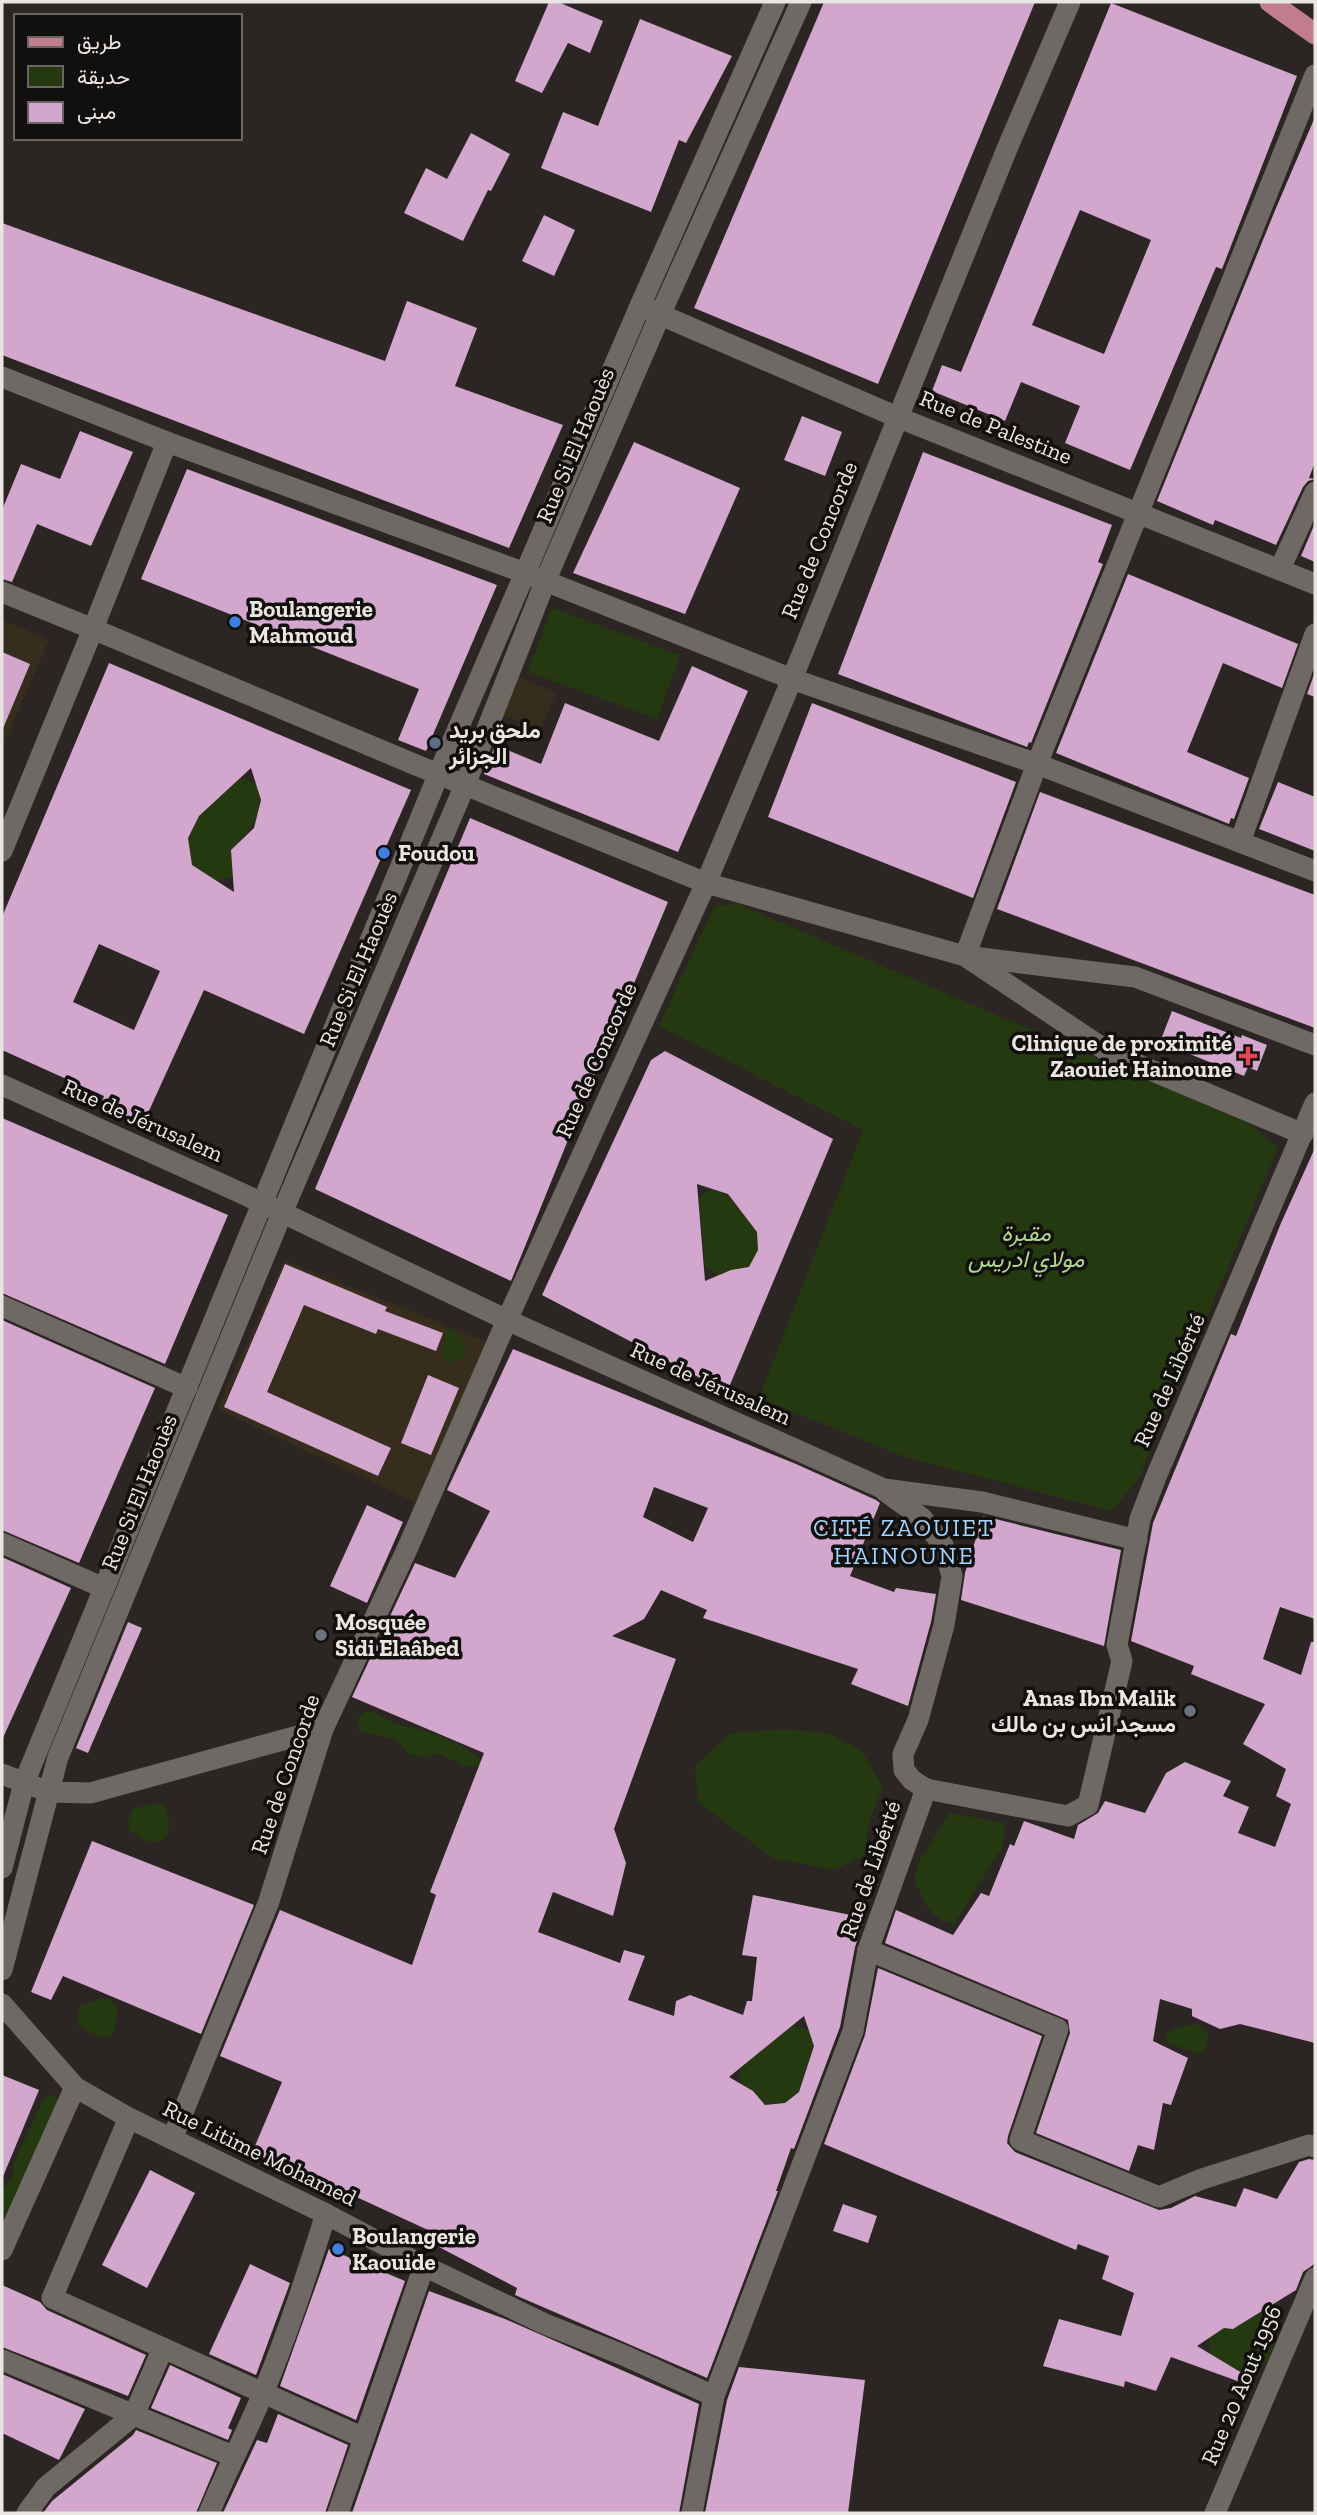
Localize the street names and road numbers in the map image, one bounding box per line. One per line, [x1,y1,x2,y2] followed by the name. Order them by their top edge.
[530,363,620,527] street label: Rue Si El Haouès
[916,384,1076,470] street label: Rue de Palestine
[775,457,863,623] street label: Rue de Concorde
[313,887,403,1051] street label: Rue Si El Haouès
[549,978,643,1142] street label: Rue de Concorde
[58,1072,228,1168] street label: Rue de Jérusalem
[1127,1309,1211,1451] street label: Rue de Libérté
[626,1335,796,1431] street label: Rue de Jérusalem
[95,1410,183,1574] street label: Rue Si El Haouès
[245,1690,325,1858] street label: Rue de Concorde
[834,1797,906,1941] street label: Rue de Libérté
[159,2094,362,2212] street label: Rue Litime Mohamed
[1195,2301,1287,2469] street label: Rue 20 Aout 1956

